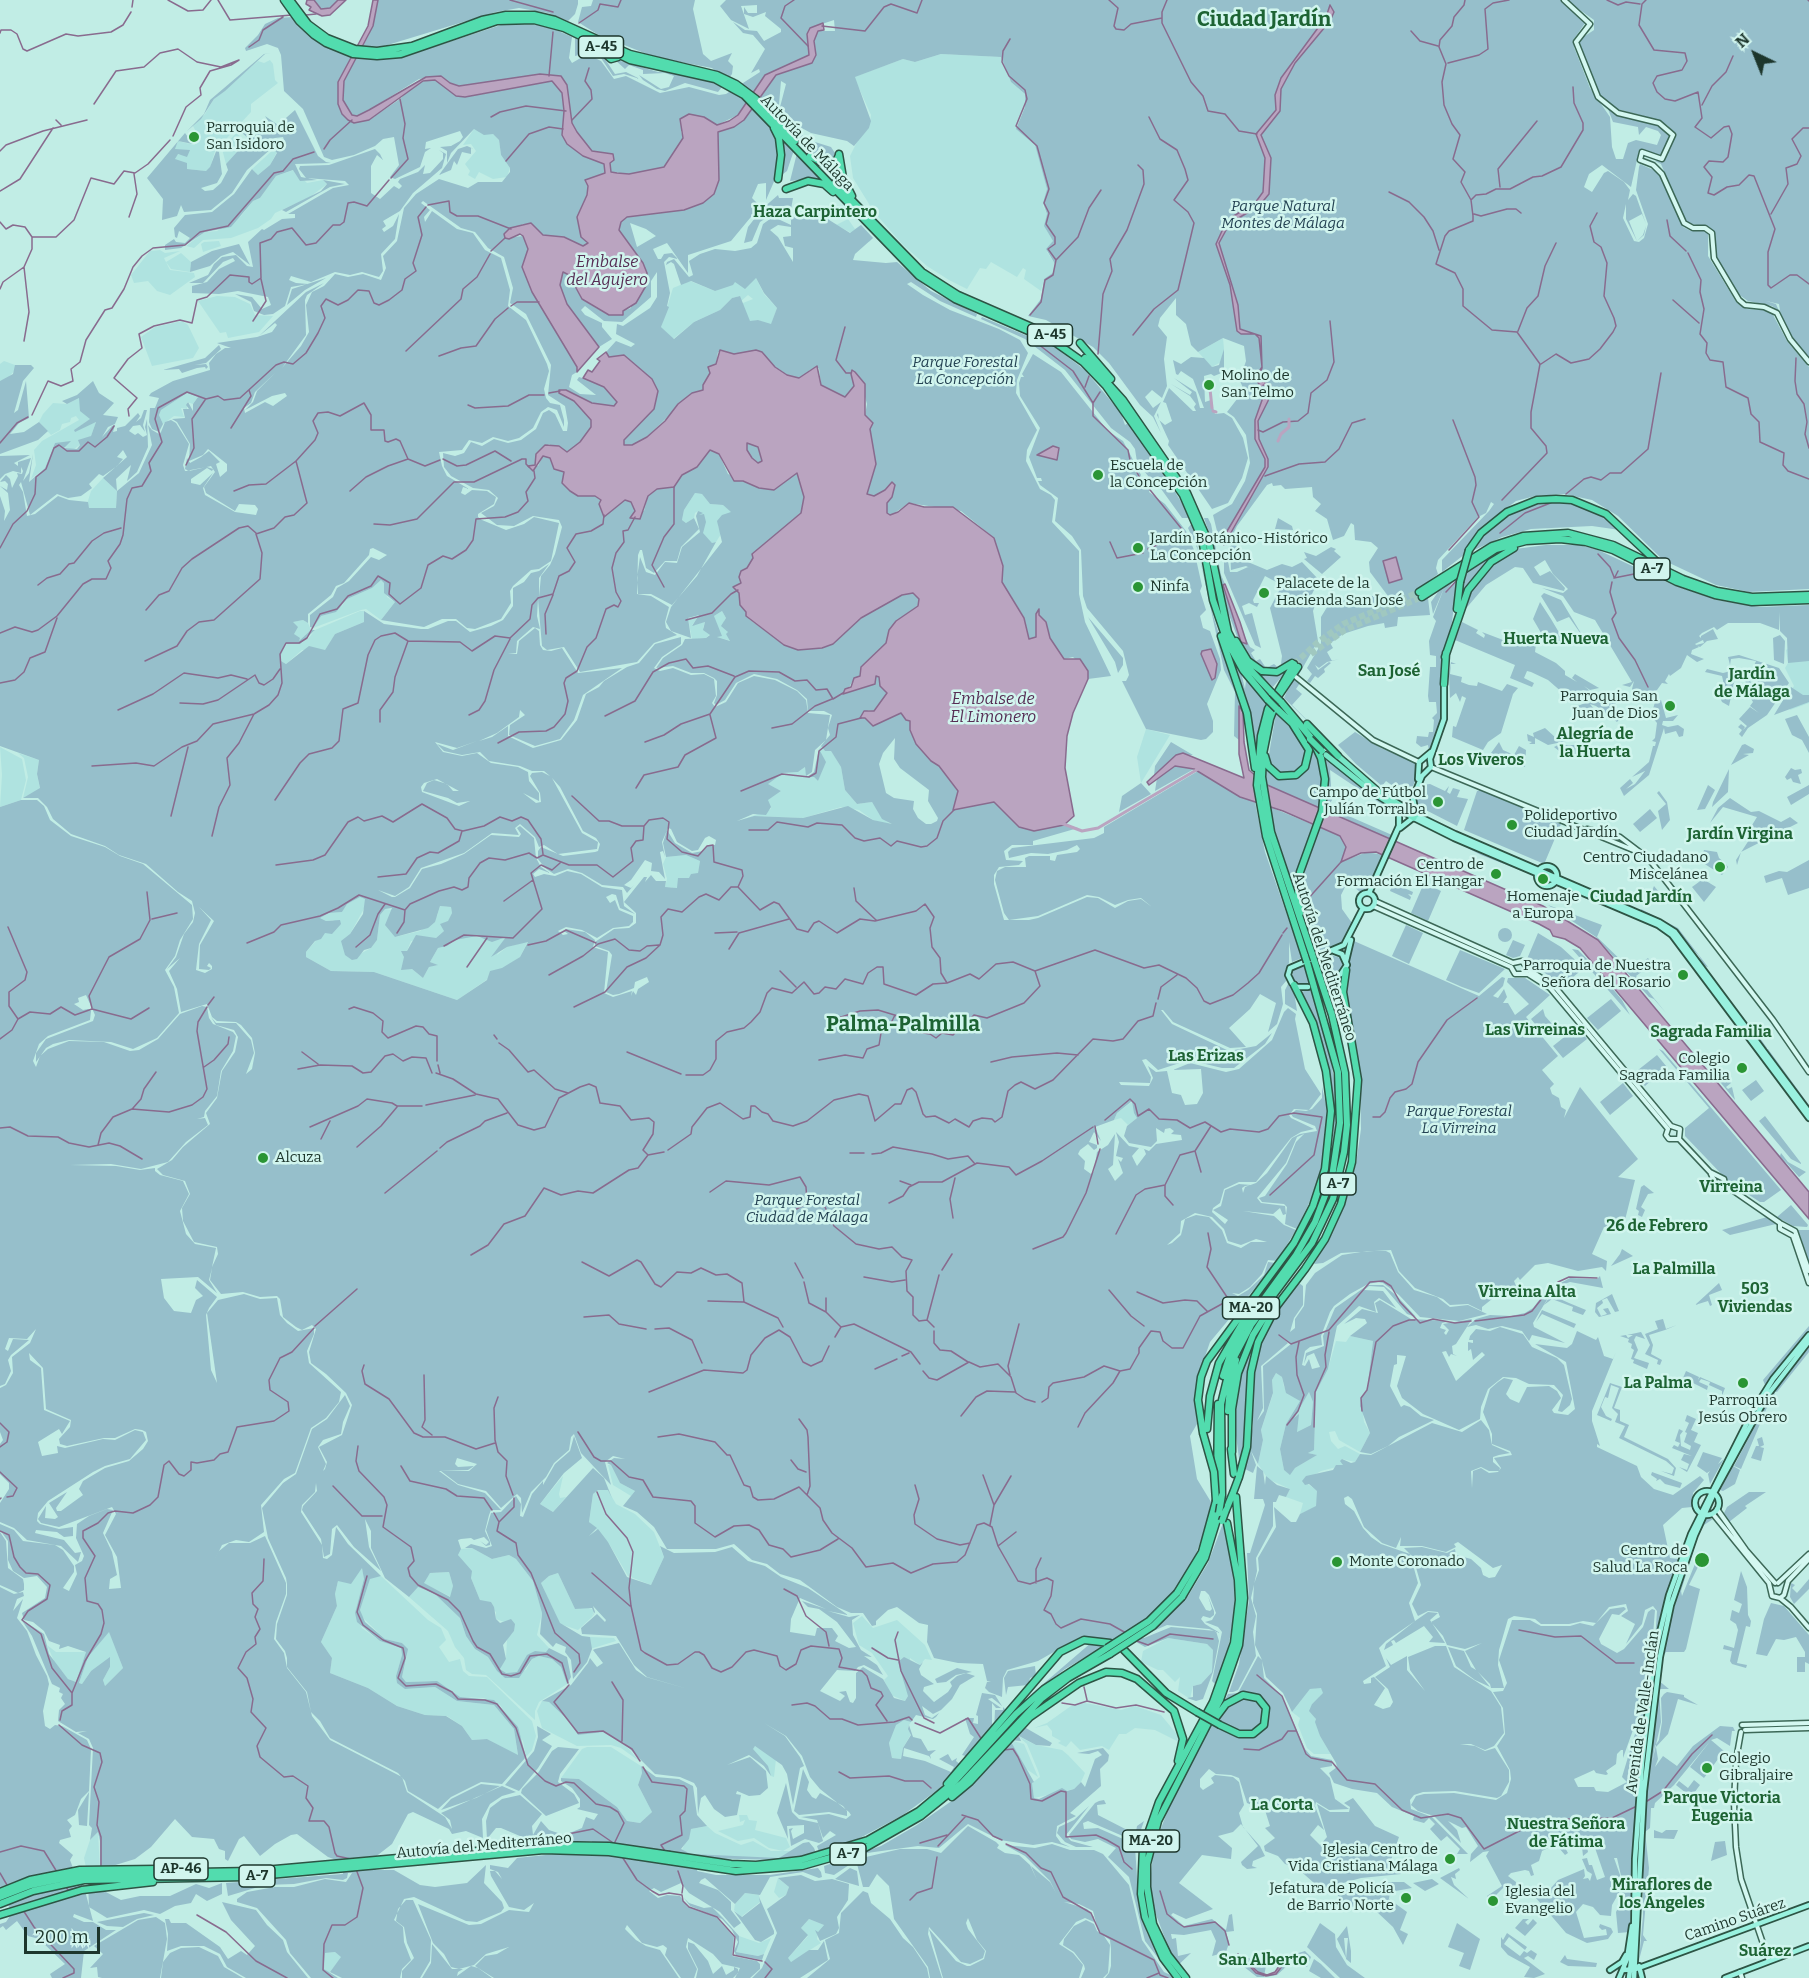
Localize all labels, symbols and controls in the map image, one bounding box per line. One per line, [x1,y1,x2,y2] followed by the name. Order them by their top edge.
[1197,7,1331,33] district label: Ciudad Jardín
[1725,24,1785,84] north arrow
[1731,29,1753,52] text: N
[578,36,624,58] road number: A-45
[757,91,857,195] street label: Autovía de Málaga
[206,119,295,154] place label: Parroquia de San Isidoro
[187,130,201,144] marker: Parroquia de San Isidoro
[1221,198,1345,233] park label: Parque Natural Montes de Málaga
[753,203,877,223] district label: Haza Carpintero
[566,253,648,291] water label: Embalse del Agujero
[1028,324,1072,346] road number: A-45
[912,354,1018,389] park label: Parque Forestal La Concepción
[1221,367,1294,402] place label: Molino de San Telmo
[1202,378,1216,392] marker: Molino de San Telmo
[1110,457,1207,492] place label: Escuela de la Concepción
[1091,468,1105,482] marker: Escuela de la Concepción
[1150,530,1328,565] place label: Jardín Botánico-Histórico La Concepción
[1131,541,1145,555] marker: Jardín Botánico-Histórico La Concepción
[1634,558,1670,580] road number: A-7
[1276,575,1404,610] place label: Palacete de la Hacienda San José
[1150,578,1189,596] place label: Ninfa
[1131,580,1145,594] marker: Ninfa
[1257,586,1271,600] marker: Palacete de la Hacienda San José
[1503,630,1609,650] district label: Huerta Nueva
[1358,662,1420,682] district label: San José
[1714,665,1790,703] district label: Jardín de Málaga
[1560,688,1658,723] place label: Parroquia San Juan de Dios
[950,690,1036,728] water label: Embalse de El Limonero
[1663,699,1677,713] marker: Parroquia San Juan de Dios
[1557,725,1633,763] district label: Alegría de la Huerta
[1438,751,1524,771] district label: Los Viveros
[1309,784,1426,819] place label: Campo de Fútbol Julíán Torralba
[1431,795,1445,809] marker: Campo de Fútbol Julíán Torralba
[1524,807,1618,842] place label: Polideportivo Ciudad Jardín
[1505,818,1519,832] marker: Polideportivo Ciudad Jardín
[1687,825,1793,845] district label: Jardín Virgina
[1583,849,1708,884] place label: Centro Ciudadano Miscelánea
[1337,856,1484,891] place label: Centro de Formación El Hangar
[1713,860,1727,874] marker: Centro Ciudadano Miscelánea
[1489,867,1503,881] marker: Centro de Formación El Hangar
[1288,871,1360,1043] street label: Autovía del Mediterráneo
[1536,872,1550,886] marker: Homenaje a Europa
[1507,888,1579,923] place label: Homenaje a Europa
[1590,888,1692,908] district label: Ciudad Jardín
[1523,957,1671,992] place label: Parroquia de Nuestra Señora del Rosario
[1676,968,1690,982] marker: Parroquia de Nuestra Señora del Rosario
[826,1012,980,1038] district label: Palma-Palmilla
[1485,1021,1585,1041] district label: Las Virreinas
[1650,1023,1772,1043] district label: Sagrada Familia
[1168,1047,1244,1067] district label: Las Erizas
[1619,1050,1730,1085] place label: Colegio Sagrada Familia
[1735,1061,1749,1075] marker: Colegio Sagrada Familia
[1406,1103,1512,1138] park label: Parque Forestal La Virreina
[275,1149,322,1167] place label: Alcuza
[256,1151,270,1165] marker: Alcuza
[1320,1173,1356,1195] road number: A-7
[1699,1178,1763,1198] district label: Virreina
[746,1192,868,1227] park label: Parque Forestal Ciudad de Málaga
[1606,1217,1708,1237] district label: 26 de Febrero
[1632,1260,1716,1280] district label: La Palmilla
[1718,1280,1792,1318] district label: 503 Viviendas
[1478,1283,1576,1303] district label: Virreina Alta
[1222,1297,1280,1319] road number: MA-20
[1624,1374,1692,1394] district label: La Palma
[1736,1376,1750,1390] marker: Parroquia Jesús Obrero
[1699,1392,1787,1427] place label: Parroquia Jesús Obrero
[1593,1542,1688,1577] place label: Centro de Salud La Roca
[1693,1551,1711,1569] marker: Centro de Salud La Roca
[1349,1553,1465,1571] place label: Monte Coronado
[1330,1555,1344,1569] marker: Monte Coronado
[1623,1629,1663,1795] street label: Avenida de Valle-Inclán
[1719,1750,1793,1785] place label: Colegio Gibraljaire
[1700,1761,1714,1775] marker: Colegio Gibraljaire
[1663,1789,1781,1827] district label: Parque Victoria Eugenia
[1251,1796,1313,1816] district label: La Corta
[1507,1815,1625,1853] district label: Nuestra Señora de Fátima
[396,1829,572,1863] street label: Autovía del Mediterráneo
[1122,1830,1180,1852] road number: MA-20
[1288,1841,1438,1876] place label: Iglesia Centro de Vida Cristiana Málaga
[830,1843,866,1865] road number: A-7
[1443,1852,1457,1866] marker: Iglesia Centro de Vida Cristiana Málaga
[154,1858,208,1880] road number: AP-46
[239,1865,275,1887] road number: A-7
[1612,1876,1712,1914] district label: Miraflores de los Ángeles
[1269,1880,1394,1915] place label: Jefatura de Policía de Barrio Norte
[1505,1883,1575,1918] place label: Iglesia del Evangelio
[1399,1891,1413,1905] marker: Jefatura de Policía de Barrio Norte
[1486,1894,1500,1908] marker: Iglesia del Evangelio
[1682,1894,1788,1946] street label: Camino Suárez
[27,1915,104,1953] scale bar
[35,1926,89,1948] text: 200 m
[1739,1942,1791,1962] district label: Suárez
[1219,1951,1307,1971] district label: San Alberto

